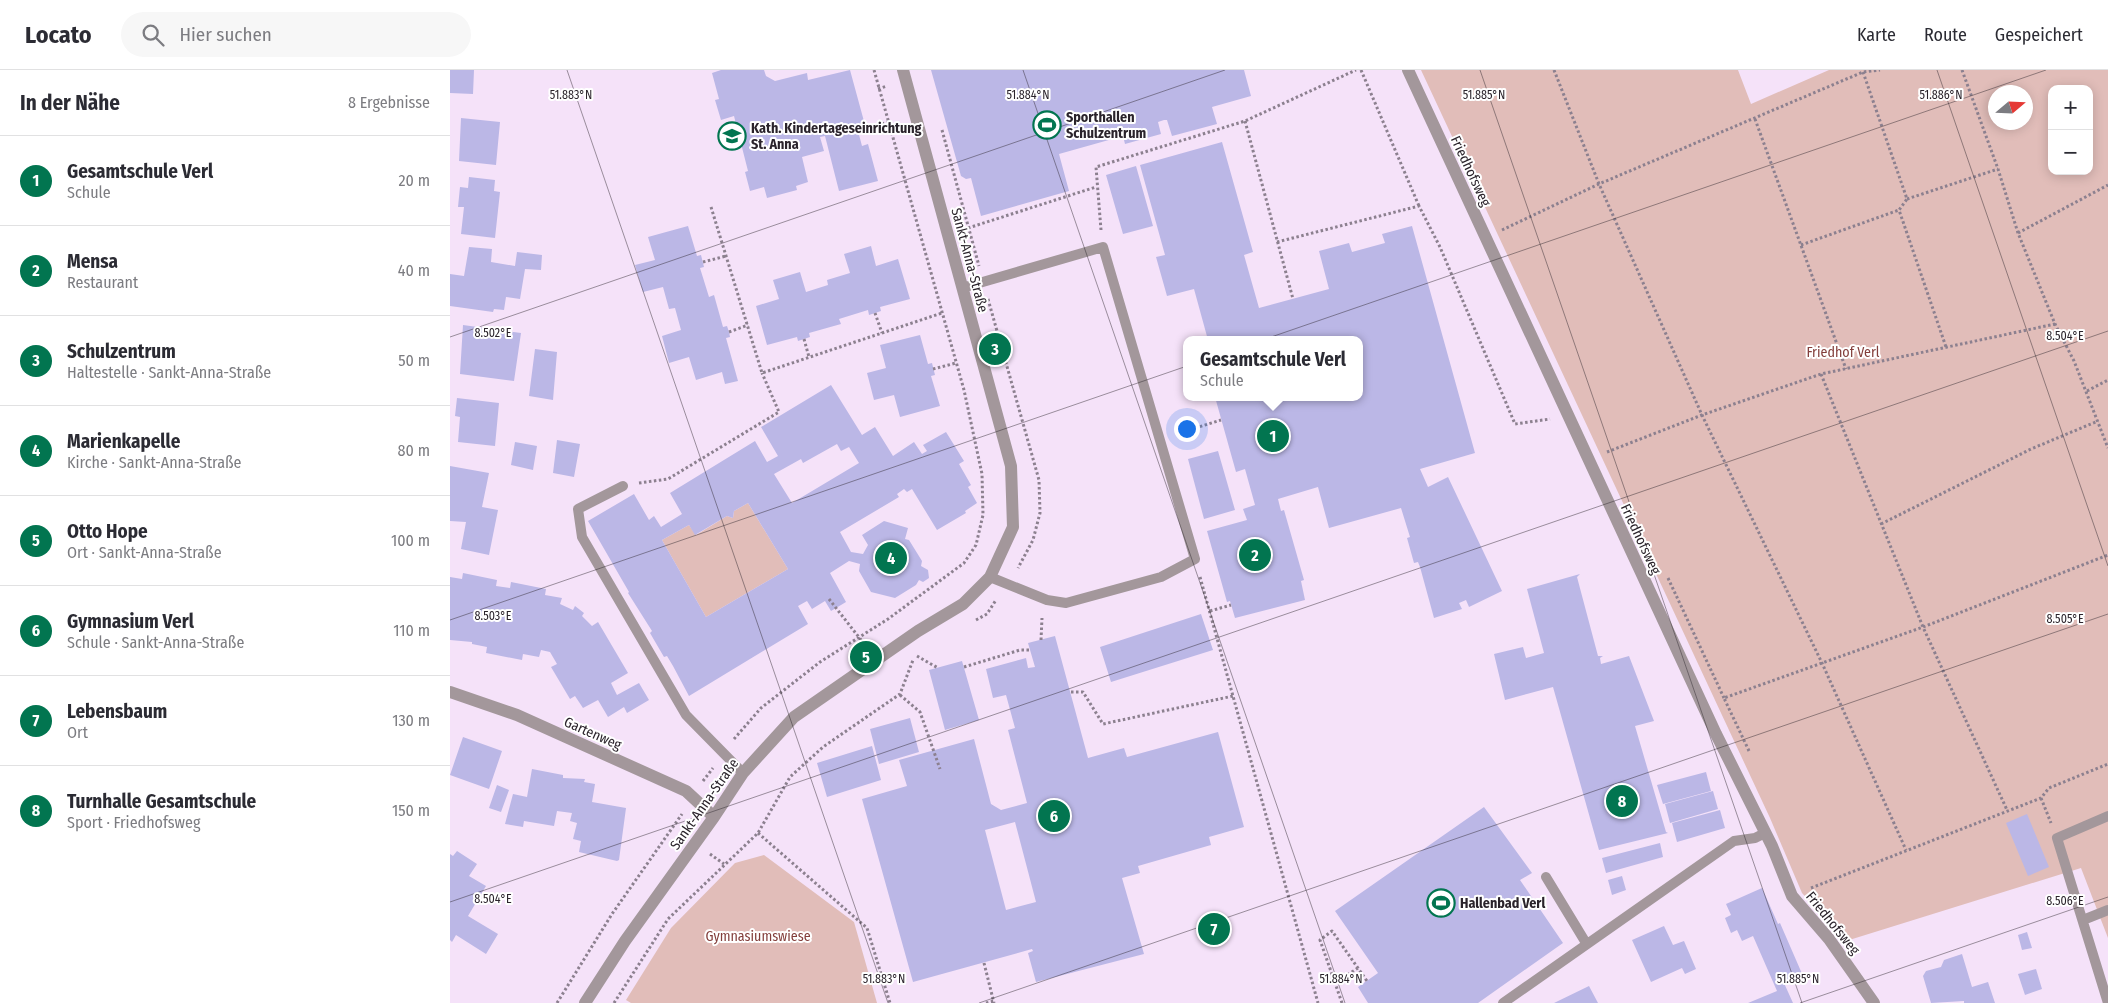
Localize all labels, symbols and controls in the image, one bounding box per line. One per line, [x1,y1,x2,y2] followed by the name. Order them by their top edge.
[121,12,471,57] search box
[25,21,91,49] text: Locato
[139,21,167,49] icon: search
[179,23,272,46] text: Hier suchen
[1857,24,1896,46] text: Karte
[1924,24,1967,46] text: Route
[1995,24,2083,46] text: Gespeichert
[1988,85,2033,130] north arrow
[2048,85,2093,175] map controls
[2048,85,2093,130] button: +
[550,88,592,102] text: 51.883°N
[1007,88,1049,102] text: 51.884°N
[1463,88,1505,102] text: 51.885°N
[1920,88,1962,102] text: 51.886°N
[20,90,120,116] text: In der Nähe
[348,93,430,112] text: 8 Ergebnisse
[1066,109,1146,142] place label: Sporthallen Schulzentrum
[1032,110,1062,140] sports icon: Sporthallen Schulzentrum
[751,120,922,153] place label: Kath. Kindertageseinrichtung St. Anna
[717,121,747,151] school or university icon: Kath. Kindertageseinrichtung St. Anna
[2048,130,2093,175] button: −
[1447,133,1494,210] street label: Friedhofsweg
[67,160,213,183] text: Gesamtschule Verl
[33,171,39,190] text: 1
[399,171,430,190] text: 20 m
[67,183,111,202] text: Schule
[947,206,992,314] street label: Sankt-Anna-Straße
[67,250,118,273] text: Mensa
[32,261,40,280] text: 2
[398,261,430,280] text: 40 m
[67,273,138,292] text: Restaurant
[475,326,512,340] text: 8.502°E
[2046,329,2084,343] text: 8.504°E
[979,330,1011,368] pin: 3
[1183,336,1363,401] popup
[67,340,176,363] text: Schulzentrum
[1806,344,1880,361] park label: Friedhof Verl
[1200,348,1346,371] text: Gesamtschule Verl
[32,351,40,370] text: 3
[398,351,430,370] text: 50 m
[67,363,271,382] text: Haltestelle · Sankt-Anna-Straße
[1200,371,1244,390] text: Schule
[1174,416,1200,442] your location
[1257,417,1289,455] pin: 1
[67,430,180,453] text: Marienkapelle
[32,441,40,460] text: 4
[398,441,430,460] text: 80 m
[67,453,242,472] text: Kirche · Sankt-Anna-Straße
[1617,501,1664,578] street label: Friedhofsweg
[67,520,148,543] text: Otto Hope
[32,531,40,550] text: 5
[391,531,430,550] text: 100 m
[1239,536,1271,574] pin: 2
[875,539,907,577] pin: 4
[67,543,222,562] text: Ort · Sankt-Anna-Straße
[475,609,512,623] text: 8.503°E
[67,610,194,633] text: Gymnasium Verl
[2046,612,2084,626] text: 8.505°E
[32,621,40,640] text: 6
[393,621,430,640] text: 110 m
[67,633,244,652] text: Schule · Sankt-Anna-Straße
[850,638,882,676] pin: 5
[67,700,167,723] text: Lebensbaum
[33,711,39,730] text: 7
[392,711,430,730] text: 130 m
[561,713,625,754] street label: Gartenweg
[67,723,88,742] text: Ort
[667,755,742,853] street label: Sankt-Anna-Straße
[1606,782,1638,820] pin: 8
[67,790,256,813] text: Turnhalle Gesamtschule
[1038,797,1070,835] pin: 6
[32,801,40,820] text: 8
[392,801,430,820] text: 150 m
[67,813,200,832] text: Sport · Friedhofsweg
[1426,888,1456,918] sports icon: Hallenbad Verl
[1802,888,1863,959] street label: Friedhofsweg
[474,892,512,906] text: 8.504°E
[2046,894,2084,908] text: 8.506°E
[1460,895,1545,912] place label: Hallenbad Verl
[1198,910,1230,948] pin: 7
[705,928,811,945] park label: Gymnasiumswiese
[863,972,905,986] text: 51.883°N
[1320,972,1362,986] text: 51.884°N
[1777,972,1819,986] text: 51.885°N

